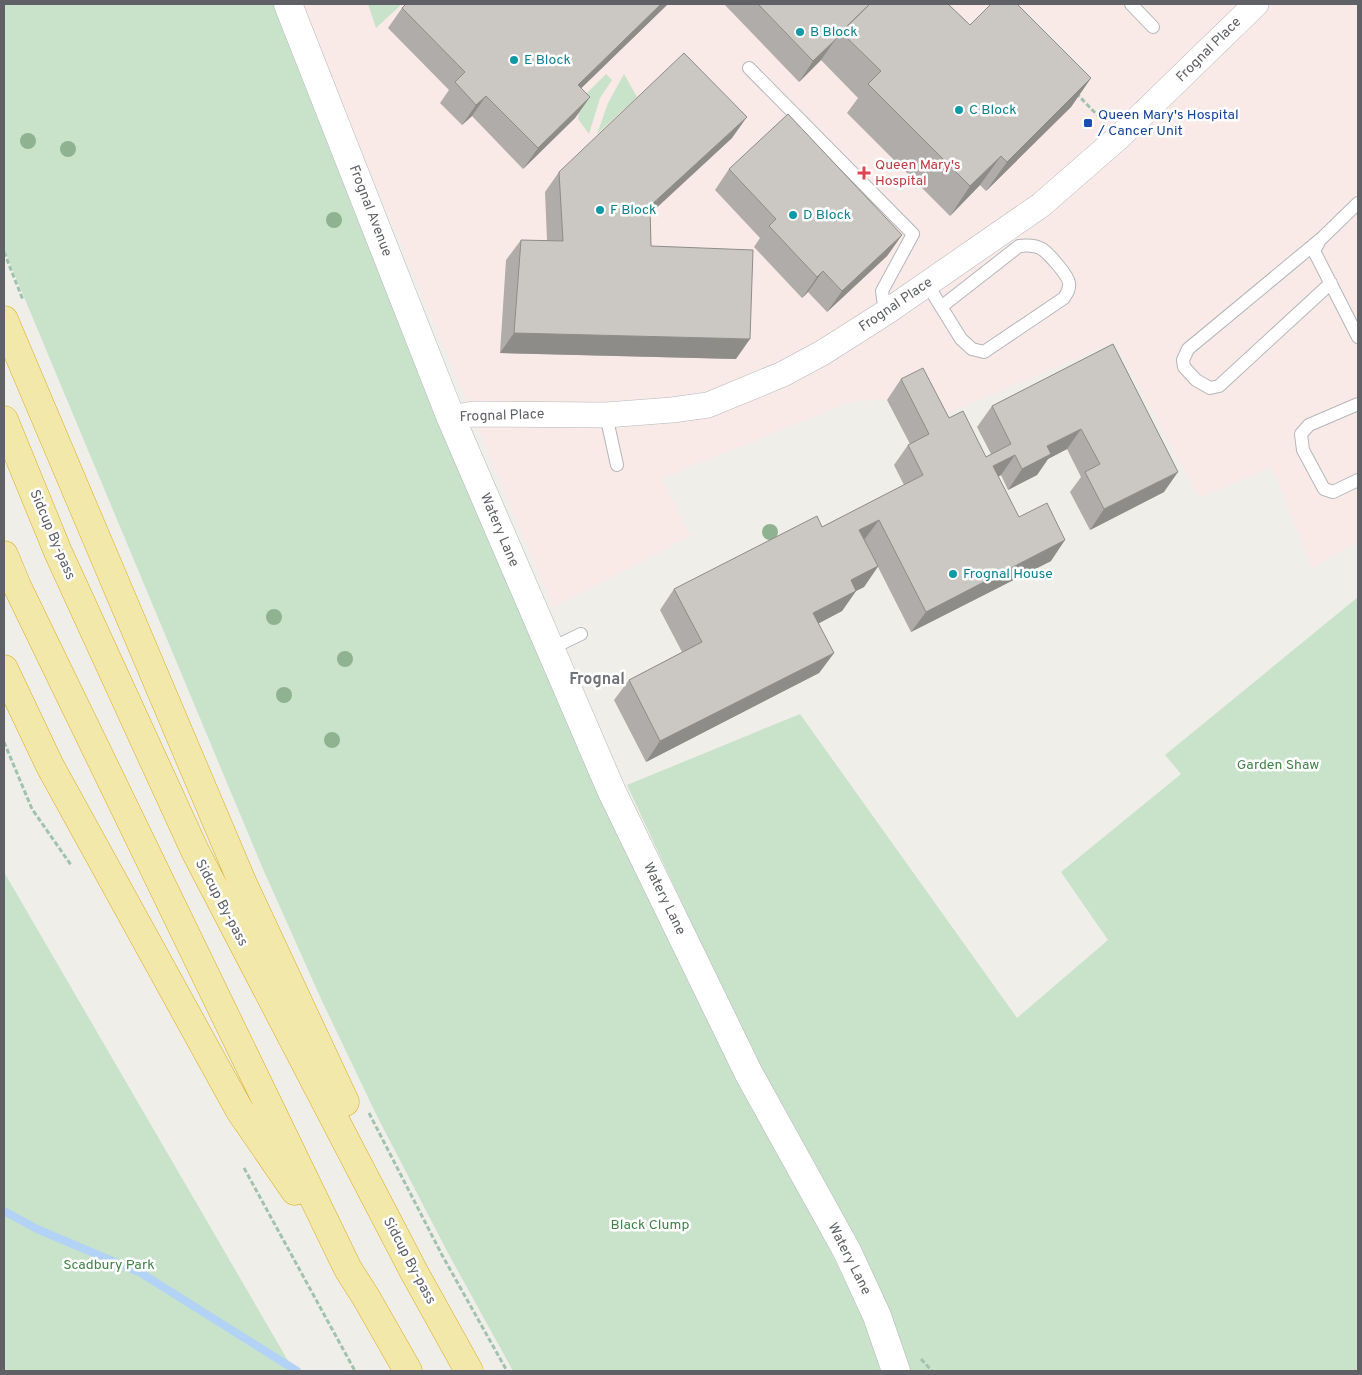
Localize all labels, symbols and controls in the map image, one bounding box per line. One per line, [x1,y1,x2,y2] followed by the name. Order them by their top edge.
[1173,14,1245,86] street label: Frognal Place
[810,24,858,41] place label: B Block
[794,26,806,38] marker: B Block
[524,52,571,69] place label: E Block
[508,54,520,66] marker: E Block
[969,102,1017,119] place label: C Block
[953,104,965,116] marker: C Block
[1097,107,1239,140] place label: Queen Mary's Hospital / Cancer Unit
[1082,117,1094,129] marker: Queen Mary's Hospital / Cancer Unit
[875,157,961,190] place label: Queen Mary's Hospital
[345,163,395,259] street label: Frognal Avenue
[857,166,871,180] marker: Queen Mary's Hospital
[610,202,656,219] place label: F Block
[594,204,606,216] marker: F Block
[803,207,851,224] place label: D Block
[787,209,799,221] marker: D Block
[856,274,936,336] street label: Frognal Place
[459,406,545,426] street label: Frognal Place
[25,487,79,583] street label: Sidcup By-pass
[476,490,522,570] street label: Watery Lane
[963,566,1053,583] place label: Frognal House
[947,568,959,580] marker: Frognal House
[569,670,625,690] district label: Frognal
[1237,757,1319,774] park label: Garden Shaw
[191,857,251,949] street label: Sidcup By-pass
[639,860,689,938] street label: Watery Lane
[379,1215,439,1307] street label: Sidcup By-pass
[611,1217,689,1234] park label: Black Clump
[824,1220,874,1298] street label: Watery Lane
[63,1257,155,1274] park label: Scadbury Park

